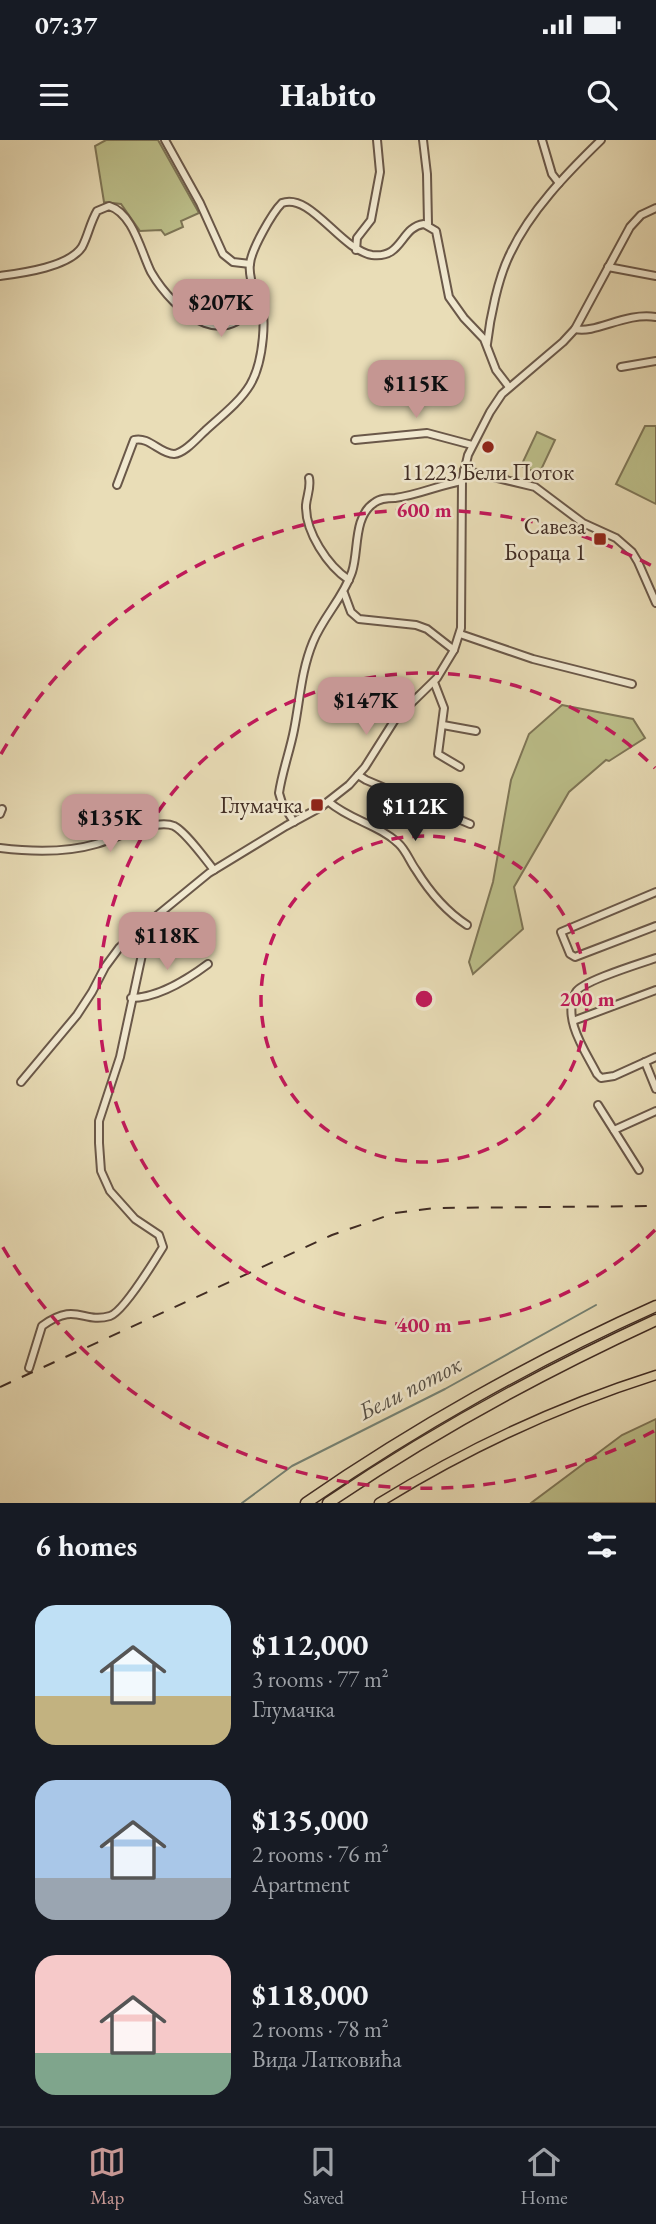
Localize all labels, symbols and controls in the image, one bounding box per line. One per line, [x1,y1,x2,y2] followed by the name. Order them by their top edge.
[35,8,97,42] text: 07:37
[280,74,376,116] text: Habito
[35,76,73,114] icon: menu
[583,76,621,114] icon: search
[172,280,270,339] pin: $207K
[189,287,253,317] text: $207K
[367,360,465,420] pin: $115K
[384,368,448,398] text: $115K
[480,439,496,455] marker: 11223 Бели Поток
[402,457,574,487] place label: 11223 Бели Поток
[396,496,452,523] text: 600 m
[504,511,587,567] place label: Савеза Бораца 1
[592,531,608,547] marker: Савеза Бораца 1
[317,678,415,737] pin: $147K
[334,685,398,715] text: $147K
[366,784,464,843] pin: $112K
[220,790,304,820] place label: Глумачка
[383,791,447,821] text: $112K
[61,794,159,854] pin: $135K
[309,797,325,813] marker: Глумачка
[78,802,142,832] text: $135K
[118,912,216,972] pin: $118K
[135,920,199,950] text: $118K
[559,985,615,1012] text: 200 m
[412,987,436,1011] centre of rings
[396,1311,452,1338] text: 400 m
[352,1348,467,1427] water label: Бели поток
[35,1526,137,1565] text: 6 homes
[583,1526,621,1564] icon: filters
[252,1625,368,1664] text: $112,000
[91,1633,175,1717] icon: home
[252,1664,389,1694] text: 3 rooms · 77 m²
[252,1694,335,1724] text: Глумачка
[252,1800,368,1839] text: $135,000
[91,1808,175,1892] icon: home
[252,1839,389,1869] text: 2 rooms · 76 m²
[252,1869,350,1899] text: Apartment
[252,1975,368,2014] text: $118,000
[91,1983,175,2067] icon: home
[252,2014,389,2044] text: 2 rooms · 78 m²
[252,2044,402,2074] text: Вида Латковића
[88,2143,126,2210] tab: Map
[303,2143,344,2210] tab: Saved
[521,2143,568,2210] tab: Home

